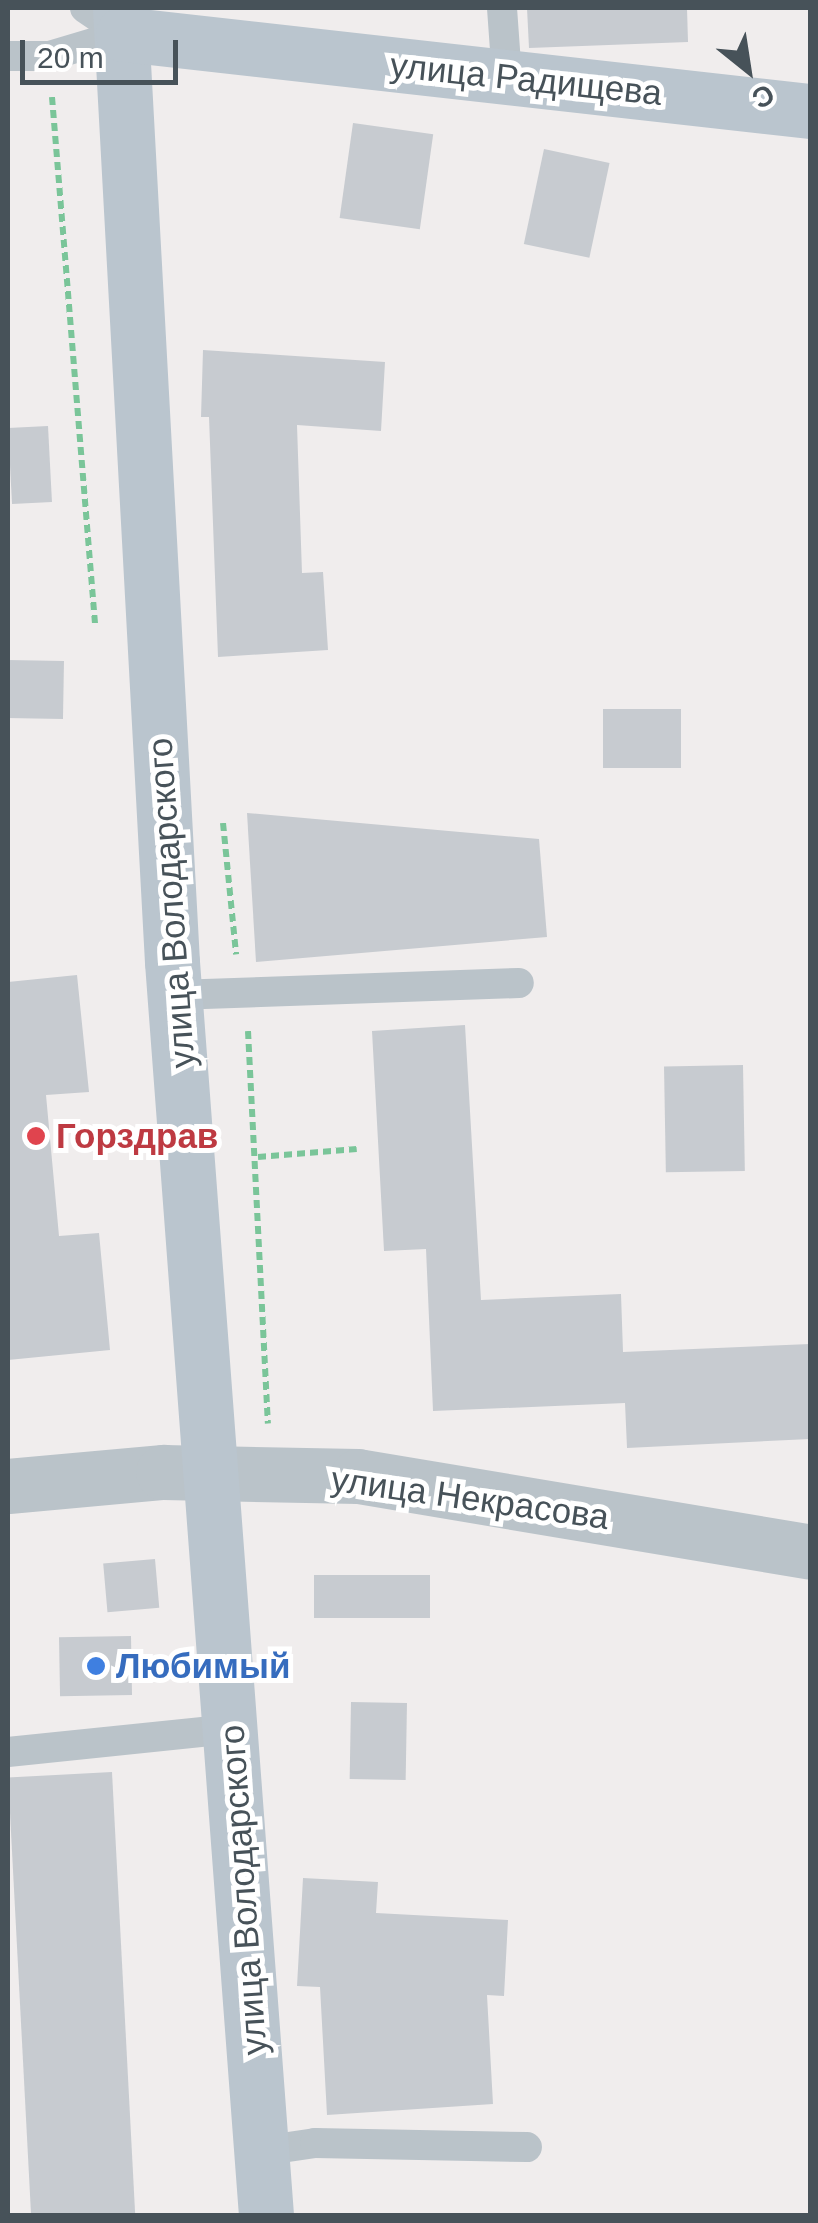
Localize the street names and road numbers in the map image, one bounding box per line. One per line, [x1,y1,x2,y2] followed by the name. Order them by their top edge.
[388,44,664,114] street label: улица Радищева
[139,736,203,1070] street label: улица Володарского
[328,1458,612,1538] street label: улица Некрасова
[211,1723,275,2057] street label: улица Володарского

